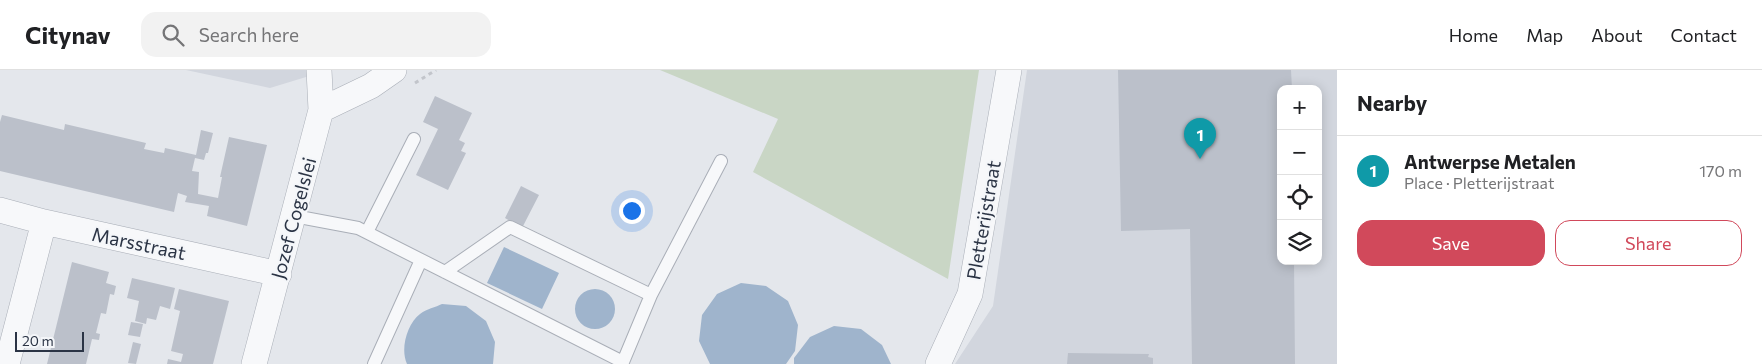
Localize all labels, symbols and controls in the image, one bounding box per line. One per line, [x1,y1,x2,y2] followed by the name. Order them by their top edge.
[141,12,491,57] search box
[25,20,111,49] text: Citynav
[159,21,187,49] icon: search
[199,23,299,46] text: Search here
[1449,24,1498,46] text: Home
[1526,24,1563,46] text: Map
[1591,24,1643,46] text: About
[1671,24,1737,46] text: Contact
[1277,85,1322,265] map controls
[1277,85,1322,130] button: +
[1357,90,1427,115] text: Nearby
[1184,118,1216,159] pin: 1
[1277,130,1322,175] button: −
[1404,150,1576,173] text: Antwerpse Metalen
[266,155,320,281] street label: Jozef Cogelslei
[961,158,1005,282] street label: Pletterijstraat
[1369,161,1377,180] text: 1
[1699,161,1742,180] text: 170 m
[1404,173,1555,192] text: Place · Pletterijstraat
[1277,175,1322,220] button: locate
[619,198,645,224] your location
[1277,220,1322,265] button: layers
[1357,220,1545,266] button: Save
[1555,220,1742,266] button: Share
[90,222,188,264] street label: Marsstraat
[15,329,84,352] scale bar
[22,332,54,349] text: 20 m

